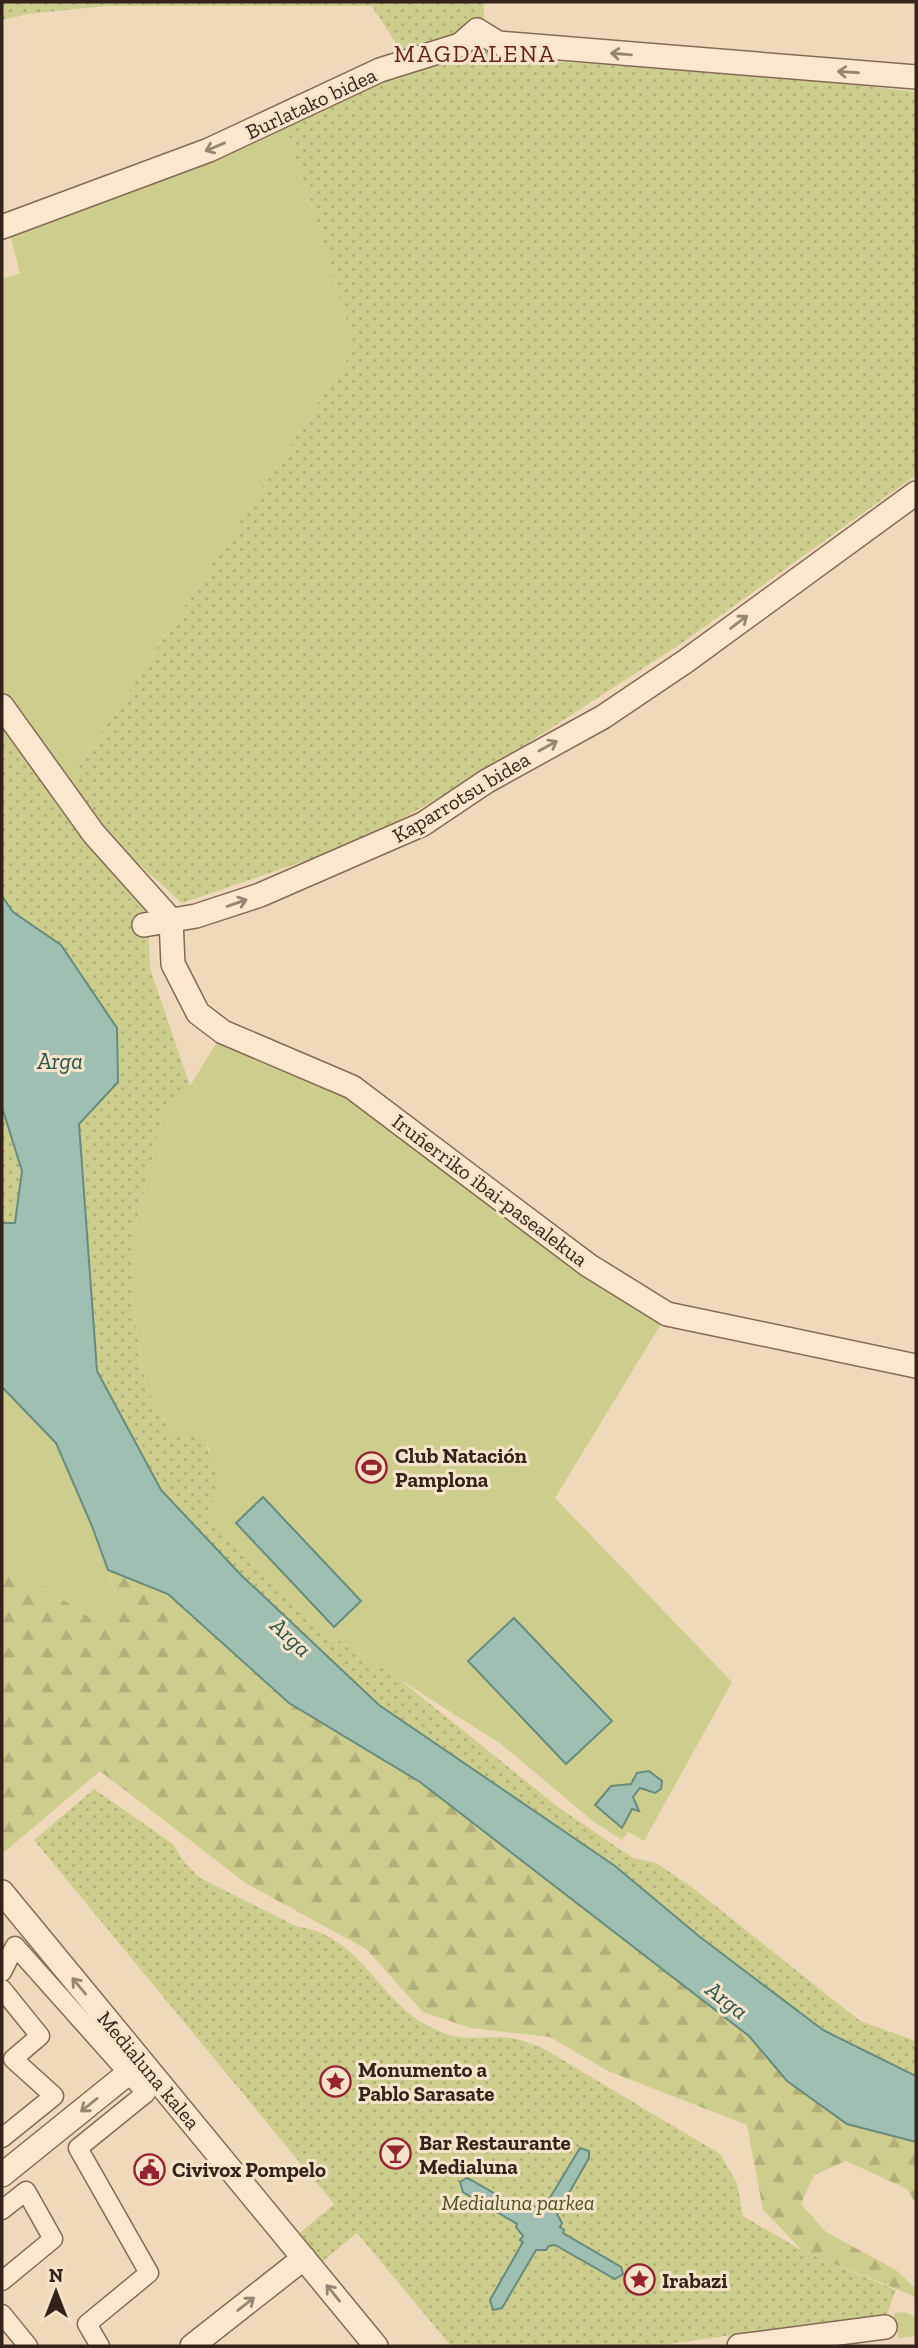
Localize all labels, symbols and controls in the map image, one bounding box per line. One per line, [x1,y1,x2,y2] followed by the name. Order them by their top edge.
[394,39,556,68] district label: MAGDALENA
[611,47,633,60] one-way arrow
[242,62,380,144] street label: Burlatako bidea
[837,65,860,78] one-way arrow
[205,141,226,154] one-way arrow
[729,615,748,630] one-way arrow
[538,739,558,753] one-way arrow
[388,746,534,848] street label: Kaparrotsu bidea
[225,895,247,908] one-way arrow
[36,1047,83,1075] water label: Arga
[387,1108,593,1272] street label: Iruñerriko ibai-pasealekua
[395,1443,527,1492] place label: Club Natación Pamplona
[355,1450,389,1484] sports icon: Club Natación Pamplona
[264,1611,317,1663] water label: Arga
[700,1974,754,2025] water label: Arga
[71,1977,87,1995] one-way arrow
[92,2006,206,2134] street label: Medialuna kalea
[358,2057,495,2106] place label: Monumento a Pablo Sarasate
[318,2064,352,2098] place icon: Monumento a Pablo Sarasate
[80,2097,98,2112] one-way arrow
[419,2130,571,2179] place label: Bar Restaurante Medialuna
[379,2137,413,2171] bar icon: Bar Restaurante Medialuna
[132,2152,166,2186] public building icon: Civivox Pompelo
[172,2157,326,2182] place label: Civivox Pompelo
[441,2190,595,2215] park label: Medialuna parkea
[21,2257,91,2327] north arrow
[622,2263,656,2297] place icon: Irabazi
[49,2264,63,2287] text: N
[662,2268,728,2293] place label: Irabazi
[325,2285,341,2303] one-way arrow
[236,2296,254,2311] one-way arrow

